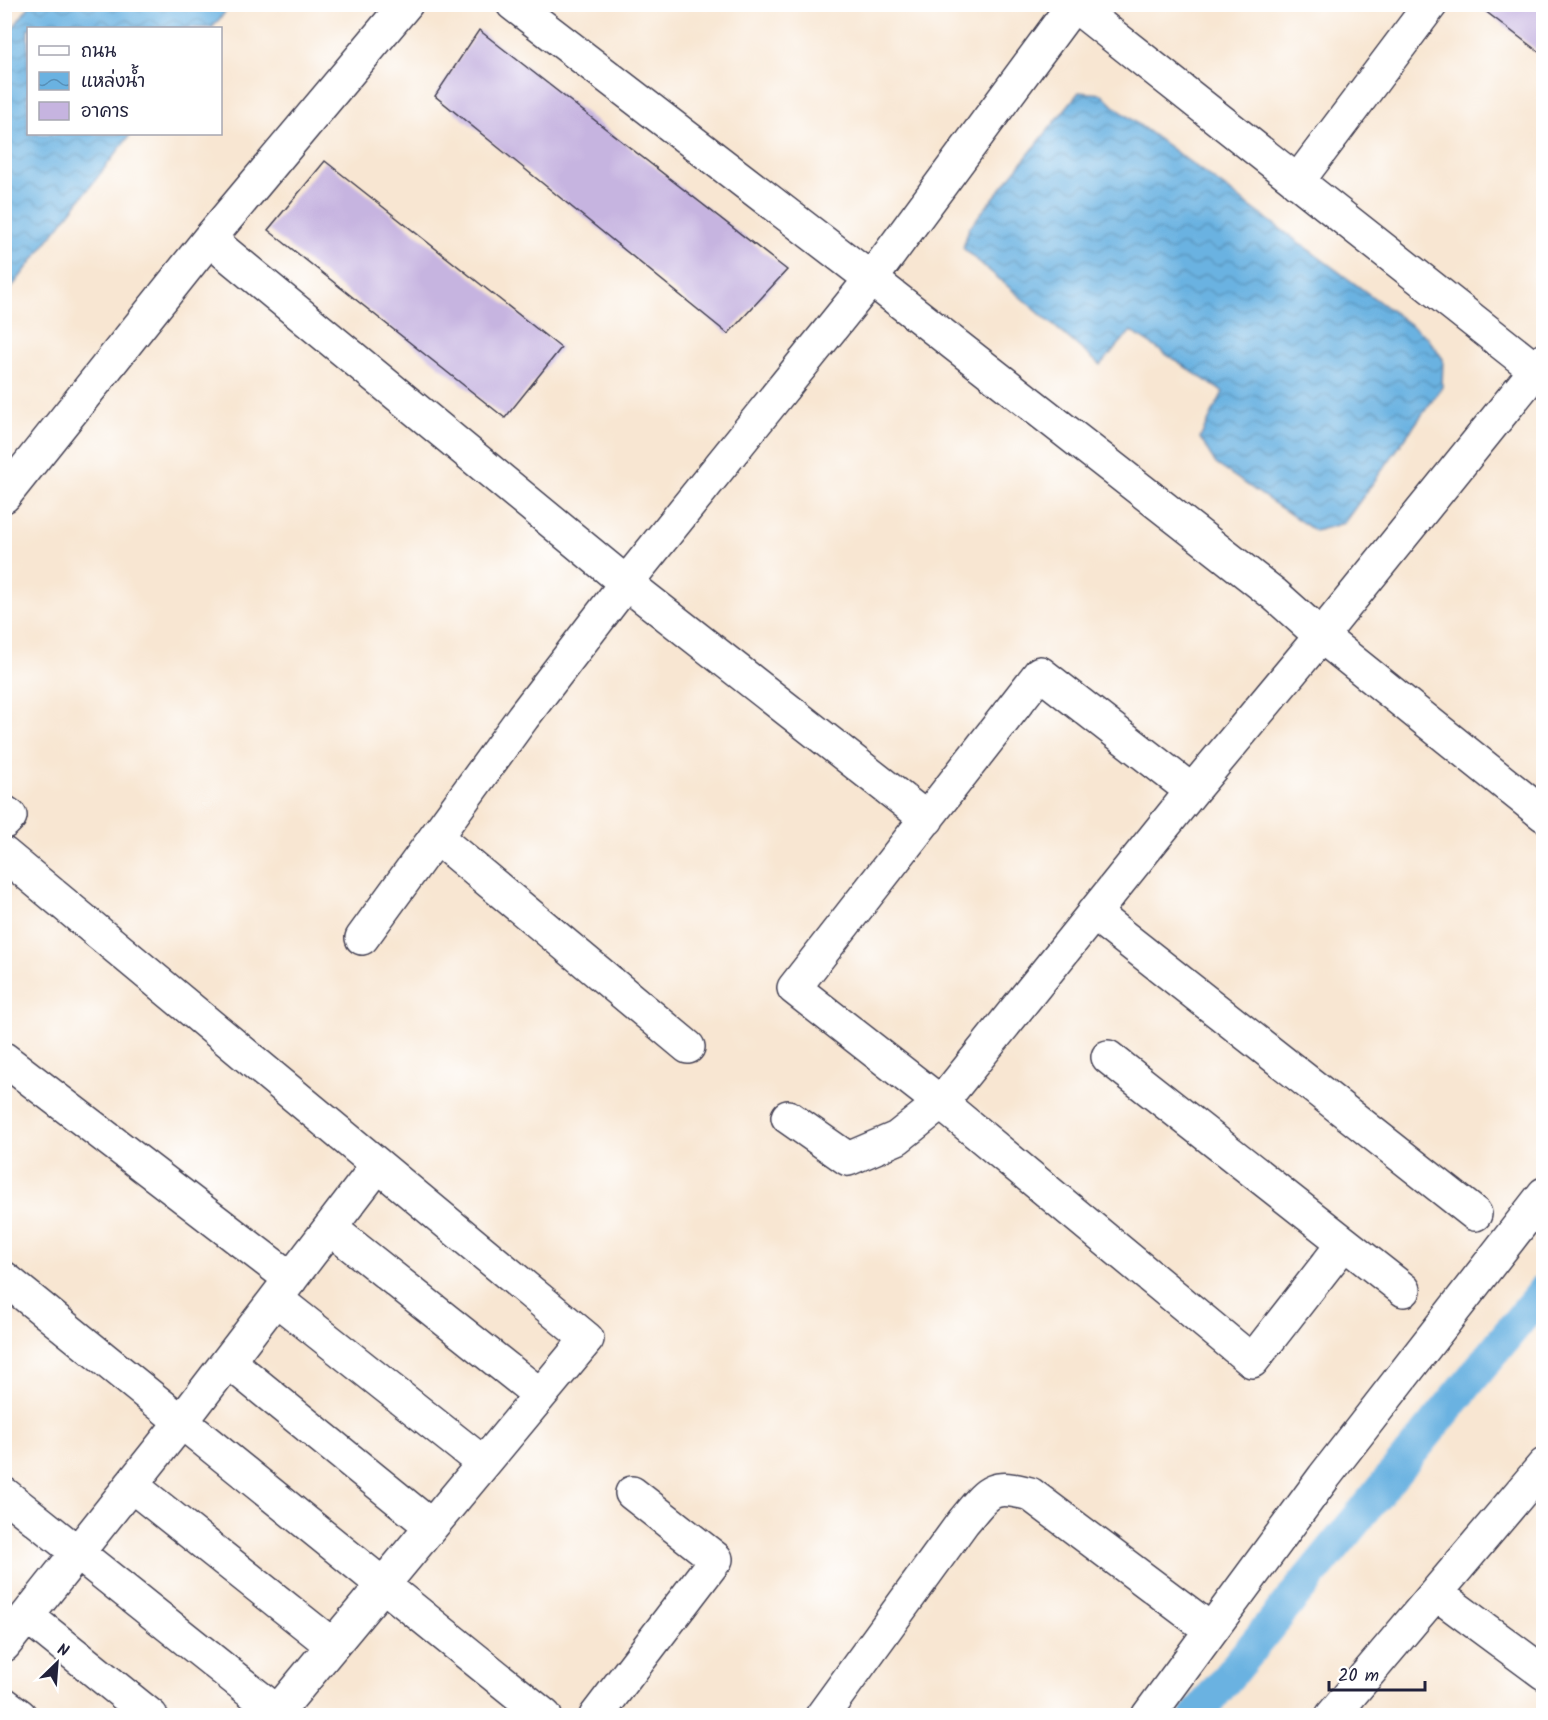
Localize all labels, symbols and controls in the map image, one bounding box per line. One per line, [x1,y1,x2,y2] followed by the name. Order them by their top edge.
[27,27,222,135] legend
[81,38,116,67] text: ถนน
[81,64,145,97] text: แหล่งน้ำ
[81,98,129,127] text: อาคาร
[27,1633,87,1693] north arrow
[53,1637,73,1664] text: N
[1329,1654,1425,1692] scale bar
[1338,1662,1379,1691] text: 20 m

